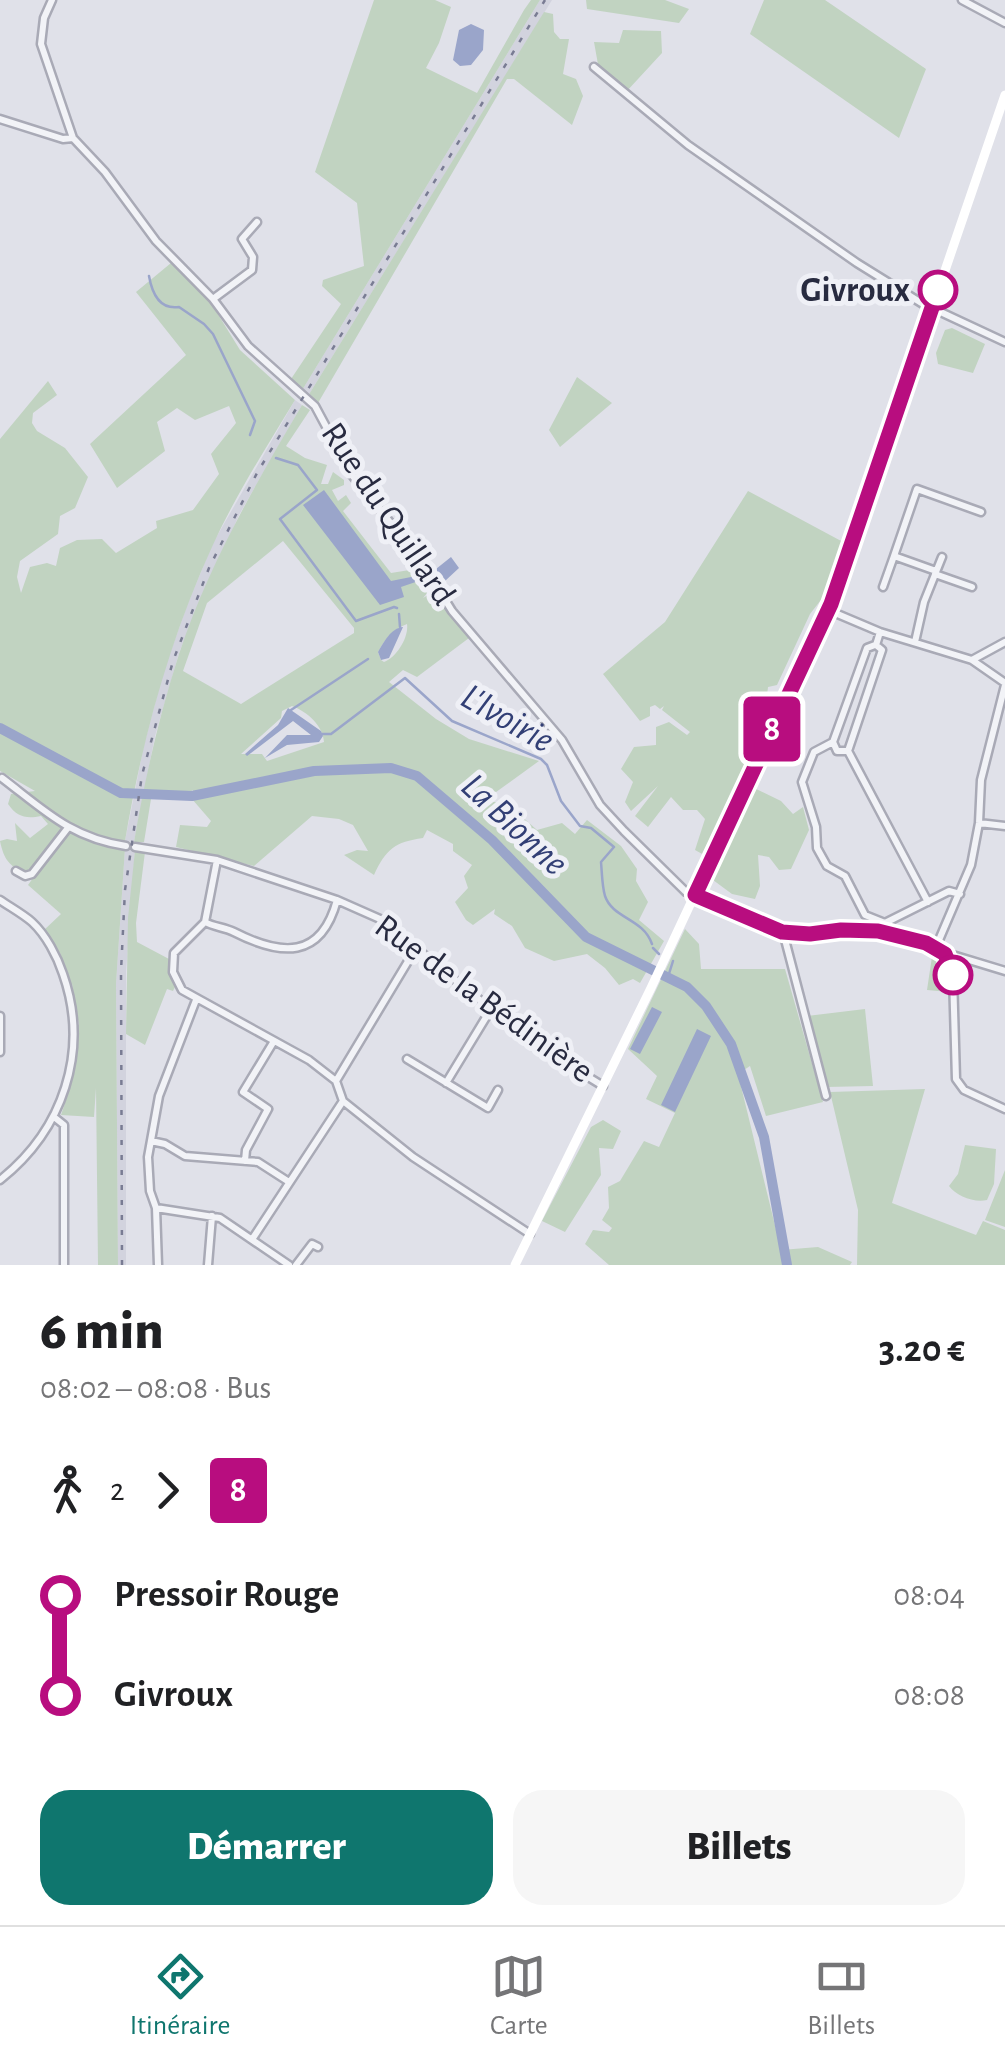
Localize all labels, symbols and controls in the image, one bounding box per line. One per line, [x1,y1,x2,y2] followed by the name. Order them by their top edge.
[919,271,957,309] marker: Givroux
[800,273,910,308] place label: Givroux
[314,417,462,611] street label: Rue du Quillard
[454,678,560,760] water label: L'Ivoirie
[740,696,804,762] line badge: 8
[763,712,781,747] text: 8
[453,767,575,883] water label: La Bionne
[368,908,600,1090] street label: Rue de la Bédinière
[934,956,972,994] unlabelled marker
[40,1304,164,1359] text: 6 min
[879,1331,965,1369] text: 3.20 €
[40,1372,271,1404] text: 08:02 – 08:08 · Bus
[40,1463,95,1518] icon: walk
[140,1463,195,1518] icon: forward
[230,1473,247,1508] text: 8
[110,1474,125,1506] text: 2
[114,1576,339,1614] text: Pressoir Rouge
[893,1579,965,1611] text: 08:04
[114,1676,233,1714] text: Givroux
[894,1679,965,1711] text: 08:08
[40,1790,493,1905] button: Démarrer
[513,1790,965,1905] button: Billets
[130,1949,230,2043] tab: Itinéraire
[490,1949,548,2043] tab: Carte
[807,1949,875,2043] tab: Billets

